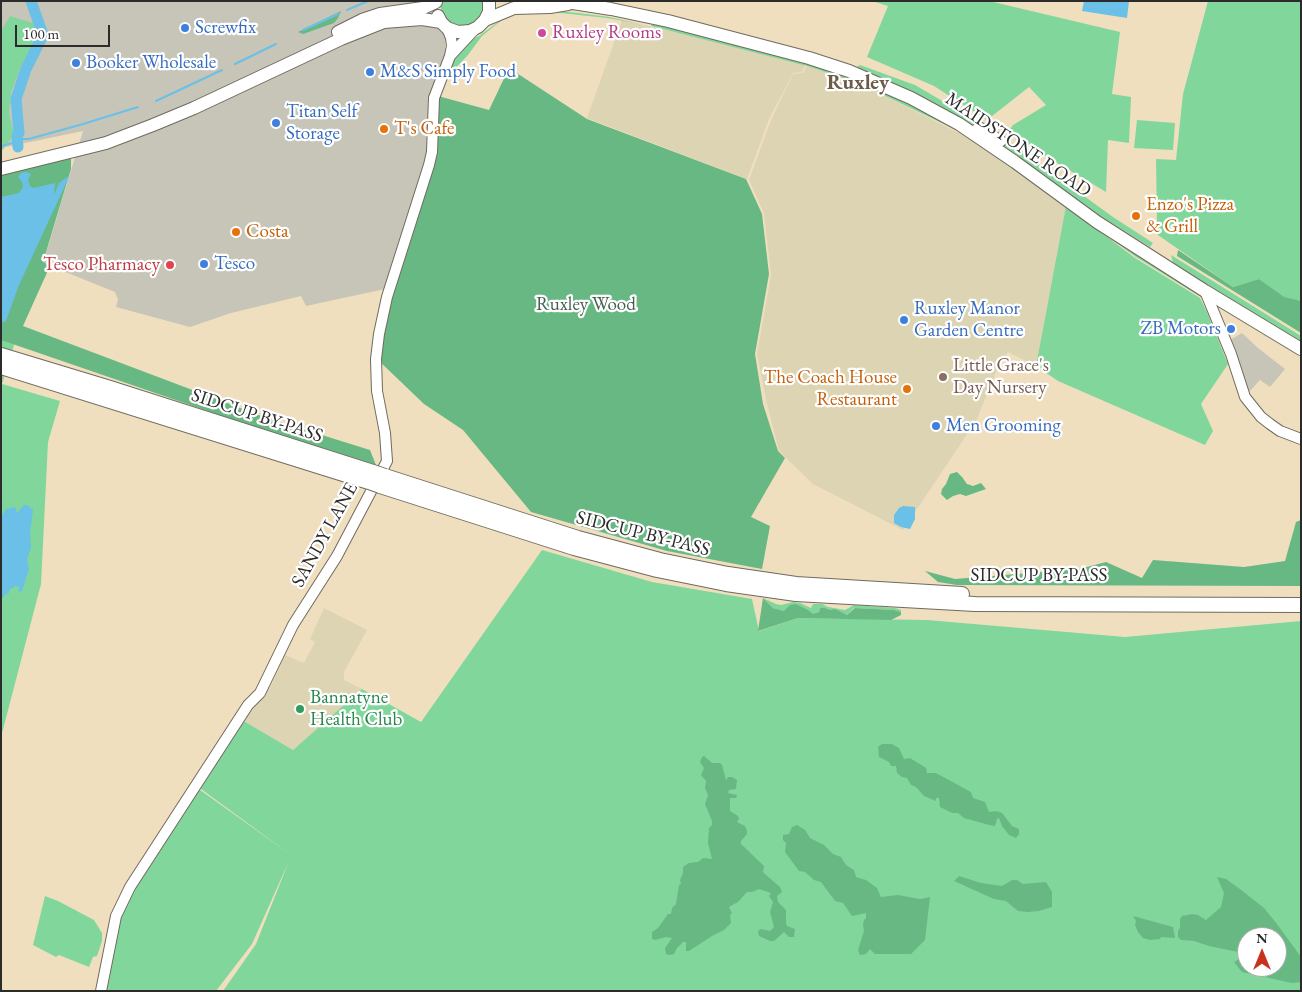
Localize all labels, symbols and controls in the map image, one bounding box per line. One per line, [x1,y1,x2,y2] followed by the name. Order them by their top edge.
[18,15,112,47] scale bar
[195,17,256,39] place label: Screwfix
[179,22,191,34] marker: Screwfix
[552,22,661,44] place label: Ruxley Rooms
[23,24,59,43] text: 100 m
[536,27,548,39] marker: Ruxley Rooms
[86,52,216,74] place label: Booker Wholesale
[70,57,82,69] marker: Booker Wholesale
[380,61,516,83] place label: M&S Simply Food
[364,66,376,78] marker: M&S Simply Food
[827,70,889,96] district label: Ruxley
[941,88,1095,202] street label: MAIDSTONE ROAD
[286,101,358,145] place label: Titan Self Storage
[270,117,282,129] marker: Titan Self Storage
[394,118,455,140] place label: T's Cafe
[378,123,390,135] marker: T's Cafe
[1146,194,1234,238] place label: Enzo's Pizza & Grill
[1130,210,1142,222] marker: Enzo's Pizza & Grill
[246,221,289,243] place label: Costa
[230,226,242,238] marker: Costa
[214,253,255,275] place label: Tesco
[43,254,160,276] place label: Tesco Pharmacy
[198,258,210,270] marker: Tesco
[164,259,176,271] marker: Tesco Pharmacy
[536,294,636,316] park label: Ruxley Wood
[914,298,1023,342] place label: Ruxley Manor Garden Centre
[898,314,910,326] marker: Ruxley Manor Garden Centre
[1141,318,1221,340] place label: ZB Motors
[1225,323,1237,335] marker: ZB Motors
[953,355,1049,399] place label: Little Grace's Day Nursery
[764,367,897,411] place label: The Coach House Restaurant
[937,371,949,383] marker: Little Grace's Day Nursery
[901,383,913,395] marker: The Coach House Restaurant
[188,384,326,448] street label: SIDCUP BY-PASS
[946,415,1061,437] place label: Men Grooming
[930,420,942,432] marker: Men Grooming
[287,479,363,591] street label: SANDY LANE
[574,506,712,562] street label: SIDCUP BY-PASS
[971,565,1107,587] street label: SIDCUP BY-PASS
[310,687,402,731] place label: Bannatyne Health Club
[294,703,306,715] marker: Bannatyne Health Club
[1237,927,1287,977] north arrow
[1256,929,1268,947] text: N

